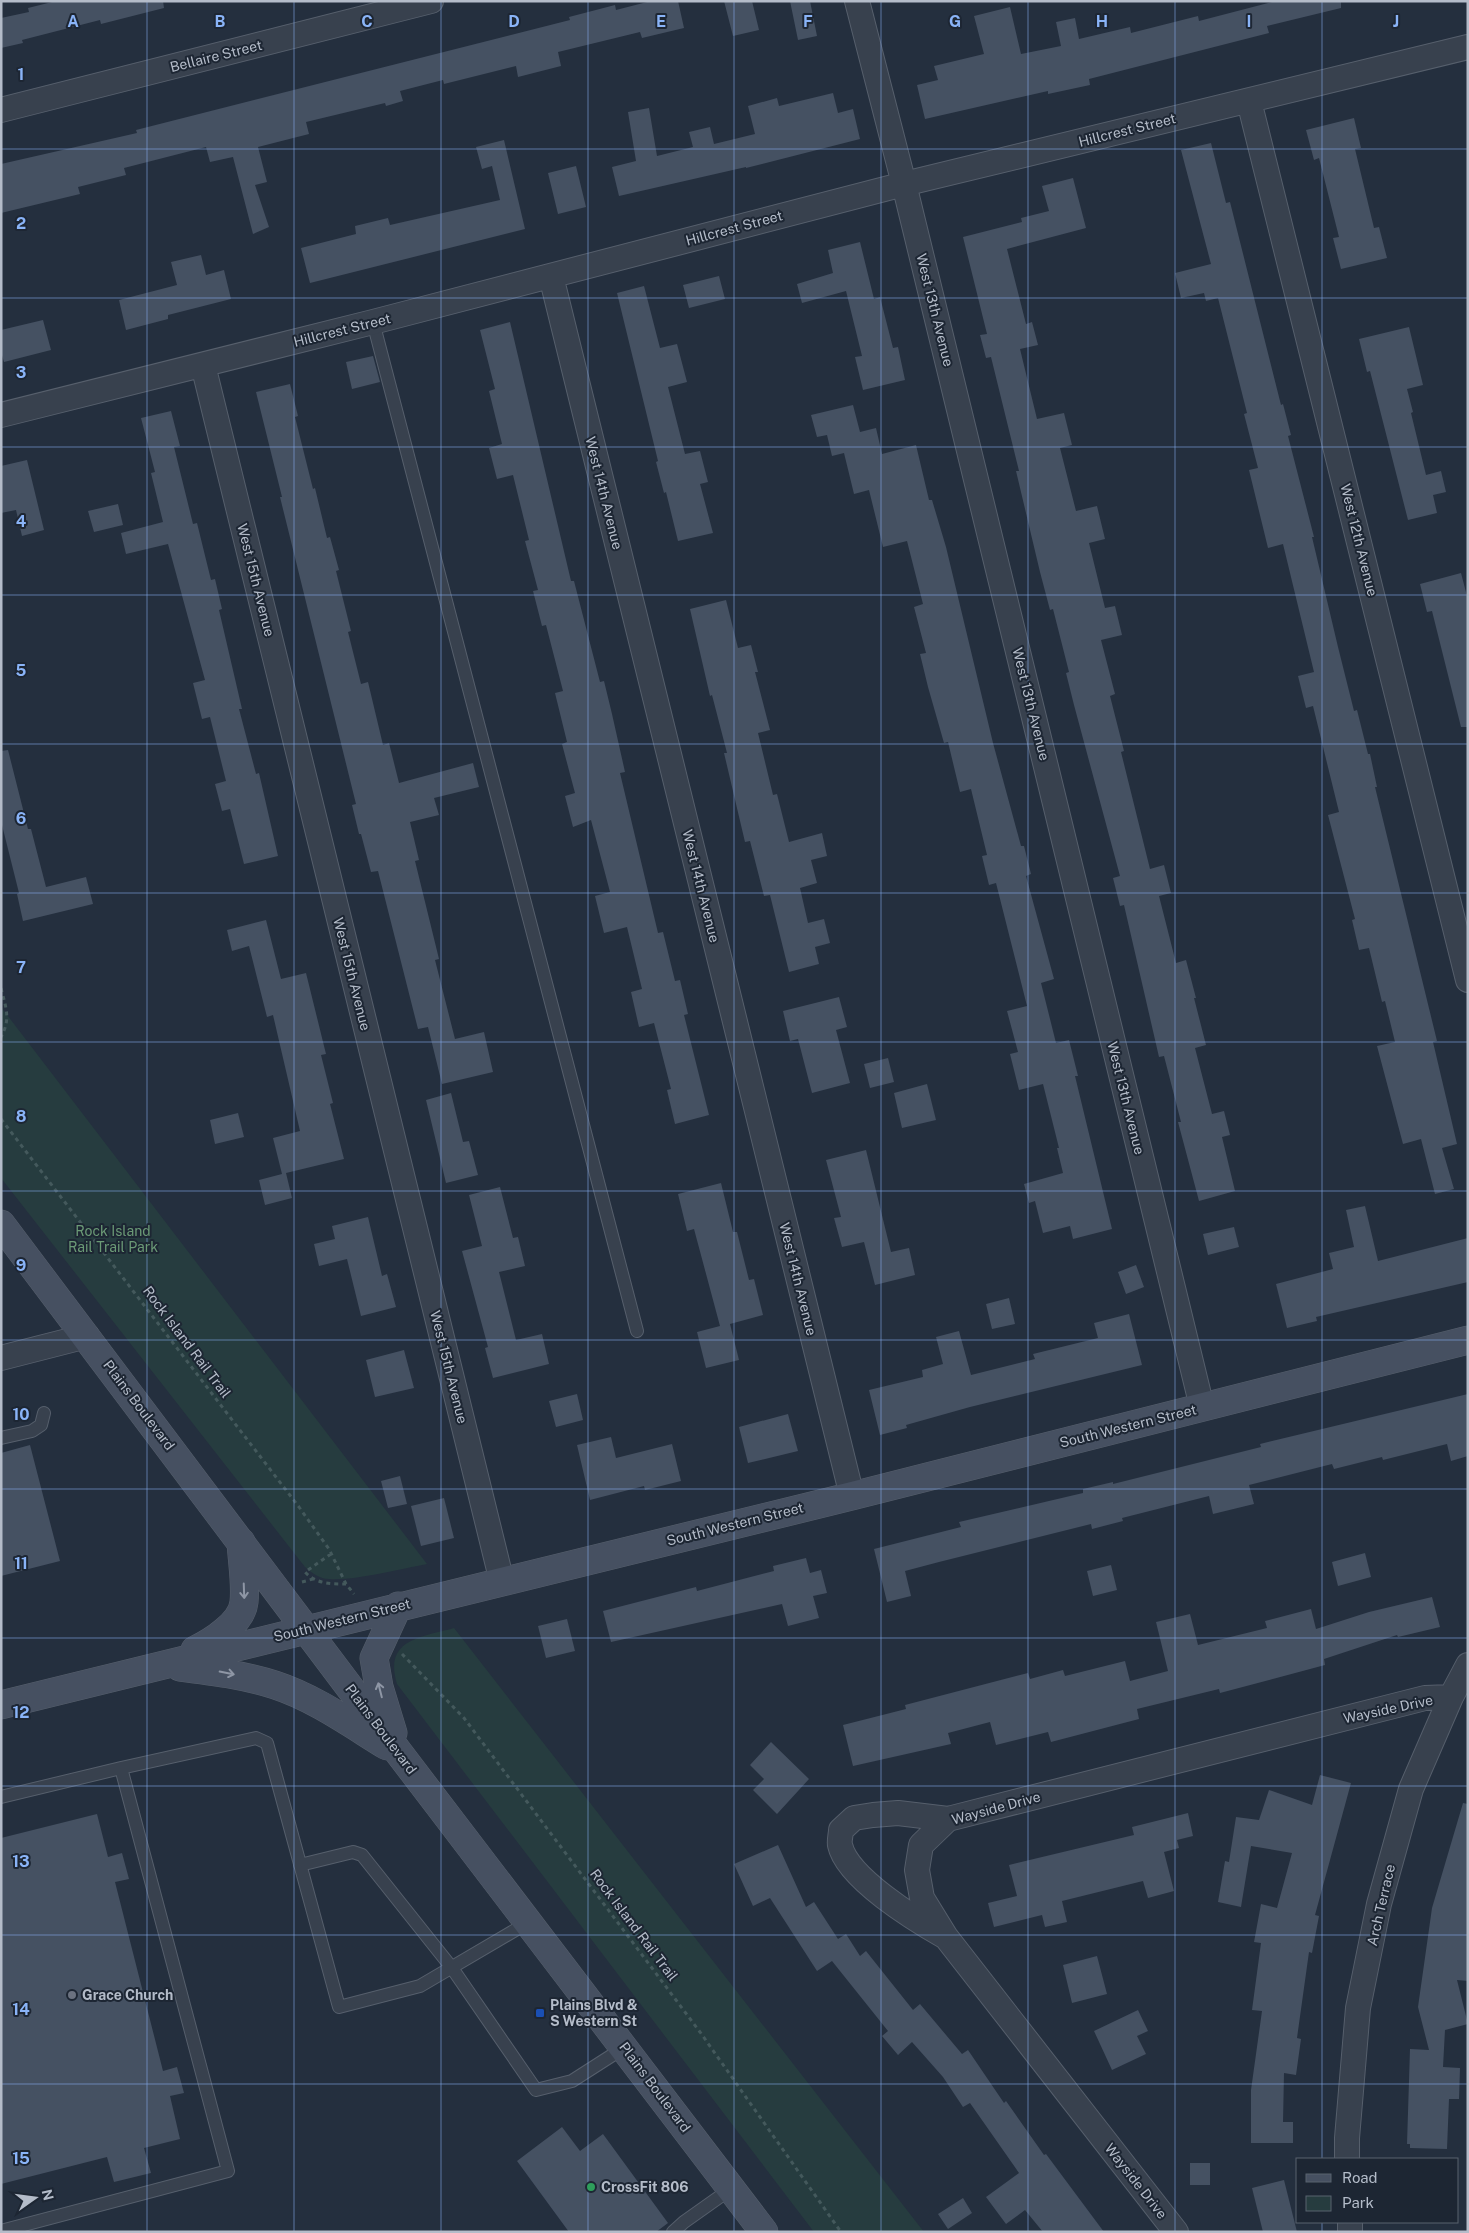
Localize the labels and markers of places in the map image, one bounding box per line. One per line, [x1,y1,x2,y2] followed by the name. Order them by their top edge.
[82,1987,173,2003] place label: Grace Church
[66,1989,78,2001] marker: Grace Church
[550,1997,638,2029] place label: Plains Blvd & S Western St
[534,2007,546,2019] marker: Plains Blvd & S Western St
[601,2179,688,2195] place label: CrossFit 806
[585,2181,597,2193] marker: CrossFit 806

